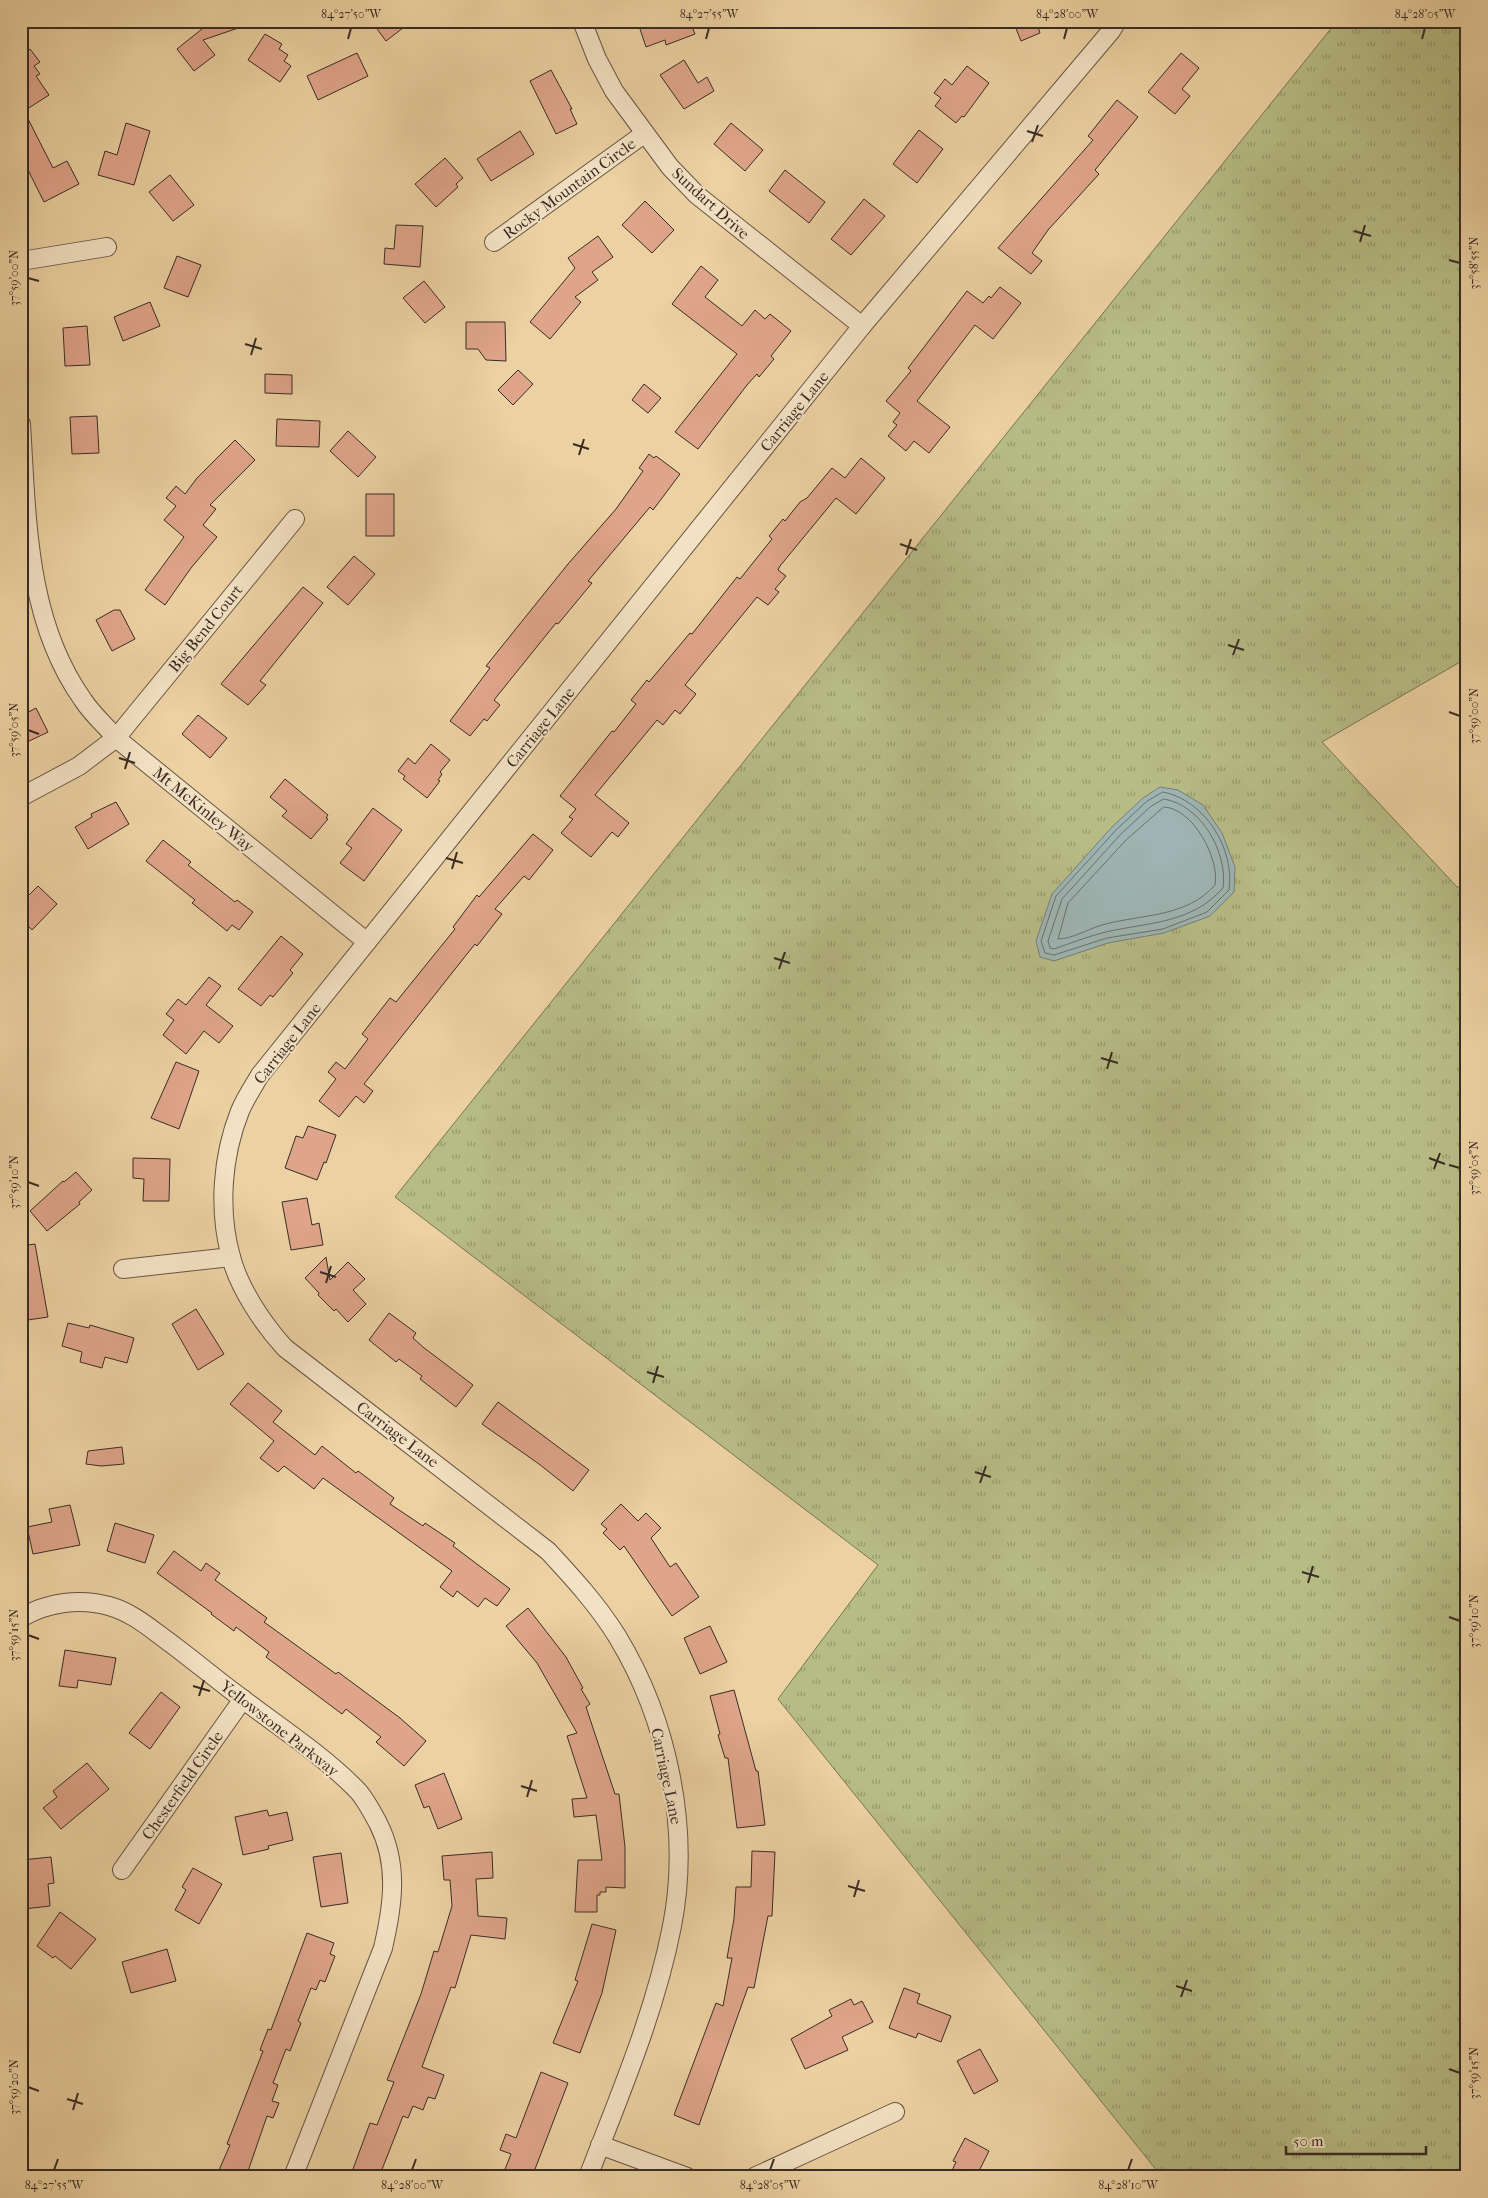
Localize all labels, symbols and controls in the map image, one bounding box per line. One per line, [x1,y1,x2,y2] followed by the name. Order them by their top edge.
[321,7,382,21] text: 84°27'50"W
[680,7,740,21] text: 84°27'55"W
[1036,7,1099,21] text: 84°28'00"W
[1395,7,1456,21] text: 84°28'05"W
[499,134,639,243] street label: Rocky Mountain Circle
[668,164,753,243] street label: Sundart Drive
[1467,237,1481,289] text: 37°58'55"N
[7,250,21,306] text: 37°59'00"N
[756,367,833,455] street label: Carriage Lane
[164,580,247,676] street label: Big Bend Court
[502,683,579,771] street label: Carriage Lane
[1467,688,1481,744] text: 37°59'00"N
[7,703,21,757] text: 37°59'05"N
[149,763,259,856] street label: Mt McKinley Way
[250,999,325,1088] street label: Carriage Lane
[1467,1141,1481,1195] text: 37°59'05"N
[7,1155,21,1209] text: 37°59'10"N
[353,1397,443,1472] street label: Carriage Lane
[1467,1594,1481,1648] text: 37°59'10"N
[7,1609,21,1661] text: 37°59'15"N
[216,1676,343,1781] street label: Yellowstone Parkway
[647,1726,686,1826] street label: Carriage Lane
[138,1727,227,1843] street label: Chesterfield Circle
[1467,2047,1481,2099] text: 37°59'15"N
[7,2059,21,2115] text: 37°59'20"N
[1286,2123,1426,2155] scale bar
[1293,2132,1324,2150] text: 50 m
[25,2178,85,2192] text: 84°27'55"W
[381,2178,444,2192] text: 84°28'00"W
[740,2178,801,2192] text: 84°28'05"W
[1098,2178,1159,2192] text: 84°28'10"W

